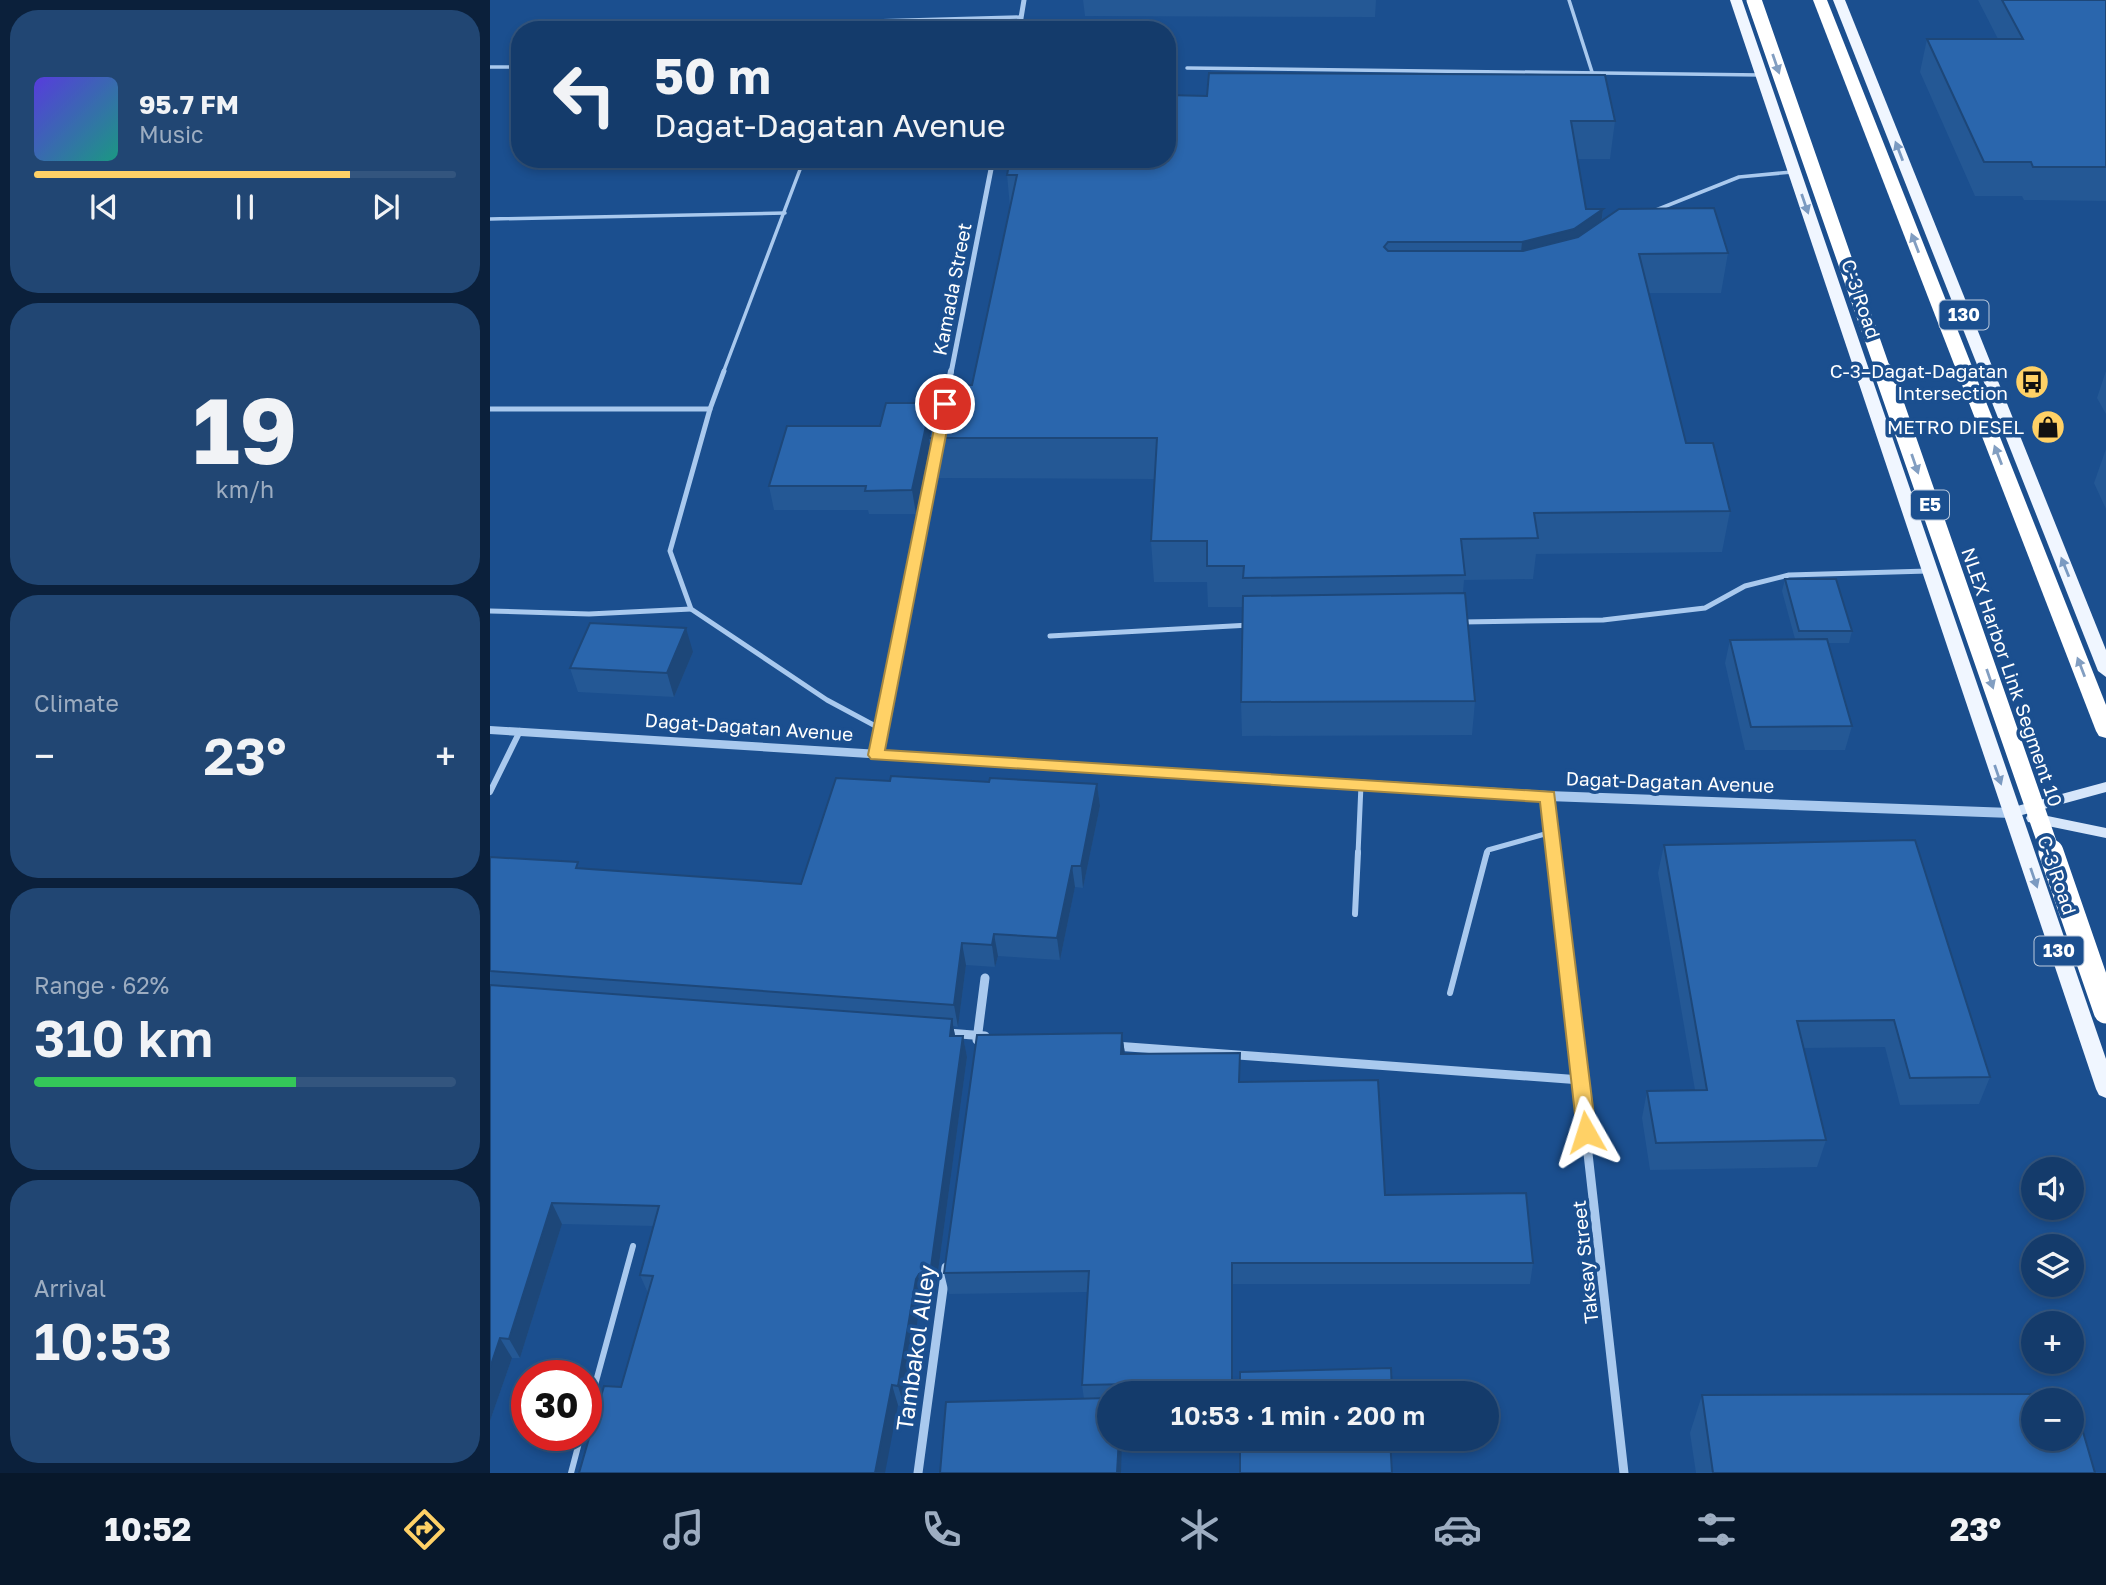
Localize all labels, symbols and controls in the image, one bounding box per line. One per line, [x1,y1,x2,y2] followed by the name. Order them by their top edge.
[654,46,771,105] text: 50 m
[539,49,630,140] icon: left
[1771,54,1782,75] one-way arrow
[139,89,239,120] text: 95.7 FM
[654,106,1006,144] text: Dagat-Dagatan Avenue
[139,120,204,148] text: Music
[1894,140,1905,161] one-way arrow
[85,188,123,226] icon: previous
[226,188,264,226] icon: pause
[367,188,405,226] icon: next
[1800,194,1811,215] one-way arrow
[927,221,976,357] street label: Kamada Street
[1910,233,1921,254] one-way arrow
[1837,256,1886,342] street label: C-3 Road
[1940,300,1988,330] road number: 130
[1830,359,2008,404] place label: C-3–Dagat-Dagatan Intersection
[2013,363,2051,401] bus stop icon: C-3–Dagat-Dagatan Intersection
[915,374,975,434] pin
[193,375,297,484] text: 19
[926,385,964,423] icon: arrive
[2029,408,2067,446] shop icon: METRO DIESEL
[1887,415,2024,438] place label: METRO DIESEL
[1993,445,2004,466] one-way arrow
[1910,454,1921,475] one-way arrow
[216,475,274,503] text: km/h
[1911,490,1949,520] road number: E5
[1957,544,2068,809] street label: NLEX Harbor Link Segment 10
[2059,556,2070,577] one-way arrow
[2076,657,2087,678] one-way arrow
[1985,669,1996,690] one-way arrow
[34,689,119,717] text: Climate
[644,708,854,745] street label: Dagat-Dagatan Avenue
[204,724,286,786] text: 23°
[34,733,55,778] text: −
[435,733,456,778] text: +
[1994,764,2004,785] one-way arrow
[1565,766,1775,797] street label: Dagat-Dagatan Avenue
[2033,832,2082,918] street label: C-3 Road
[2029,867,2040,888] one-way arrow
[2034,936,2084,966] road number: 130
[34,971,169,999] text: Range · 62%
[34,1006,213,1068] text: 310 km
[1549,1095,1623,1169] position arrow
[2021,1157,2084,1451] map controls
[2021,1157,2084,1220] button: sound
[1567,1199,1602,1325] street label: Taksay Street
[2021,1234,2084,1297] button: layers
[890,1263,941,1433] street label: Tambakol Alley
[34,1274,106,1302] text: Arrival
[34,1309,172,1371] text: 10:53
[2021,1311,2084,1374] button: +
[511,1360,602,1451] speed limit sign: 30
[2021,1388,2084,1451] button: −
[1171,1400,1425,1431] text: 10:53 · 1 min · 200 m
[400,1505,449,1554] icon: directions
[659,1505,708,1554] icon: music
[917,1505,966,1554] icon: phone
[1175,1505,1224,1554] icon: climate
[1433,1505,1482,1554] icon: car
[1692,1505,1741,1554] icon: filters
[105,1510,191,1548] text: 10:52
[1950,1510,2001,1548] text: 23°

